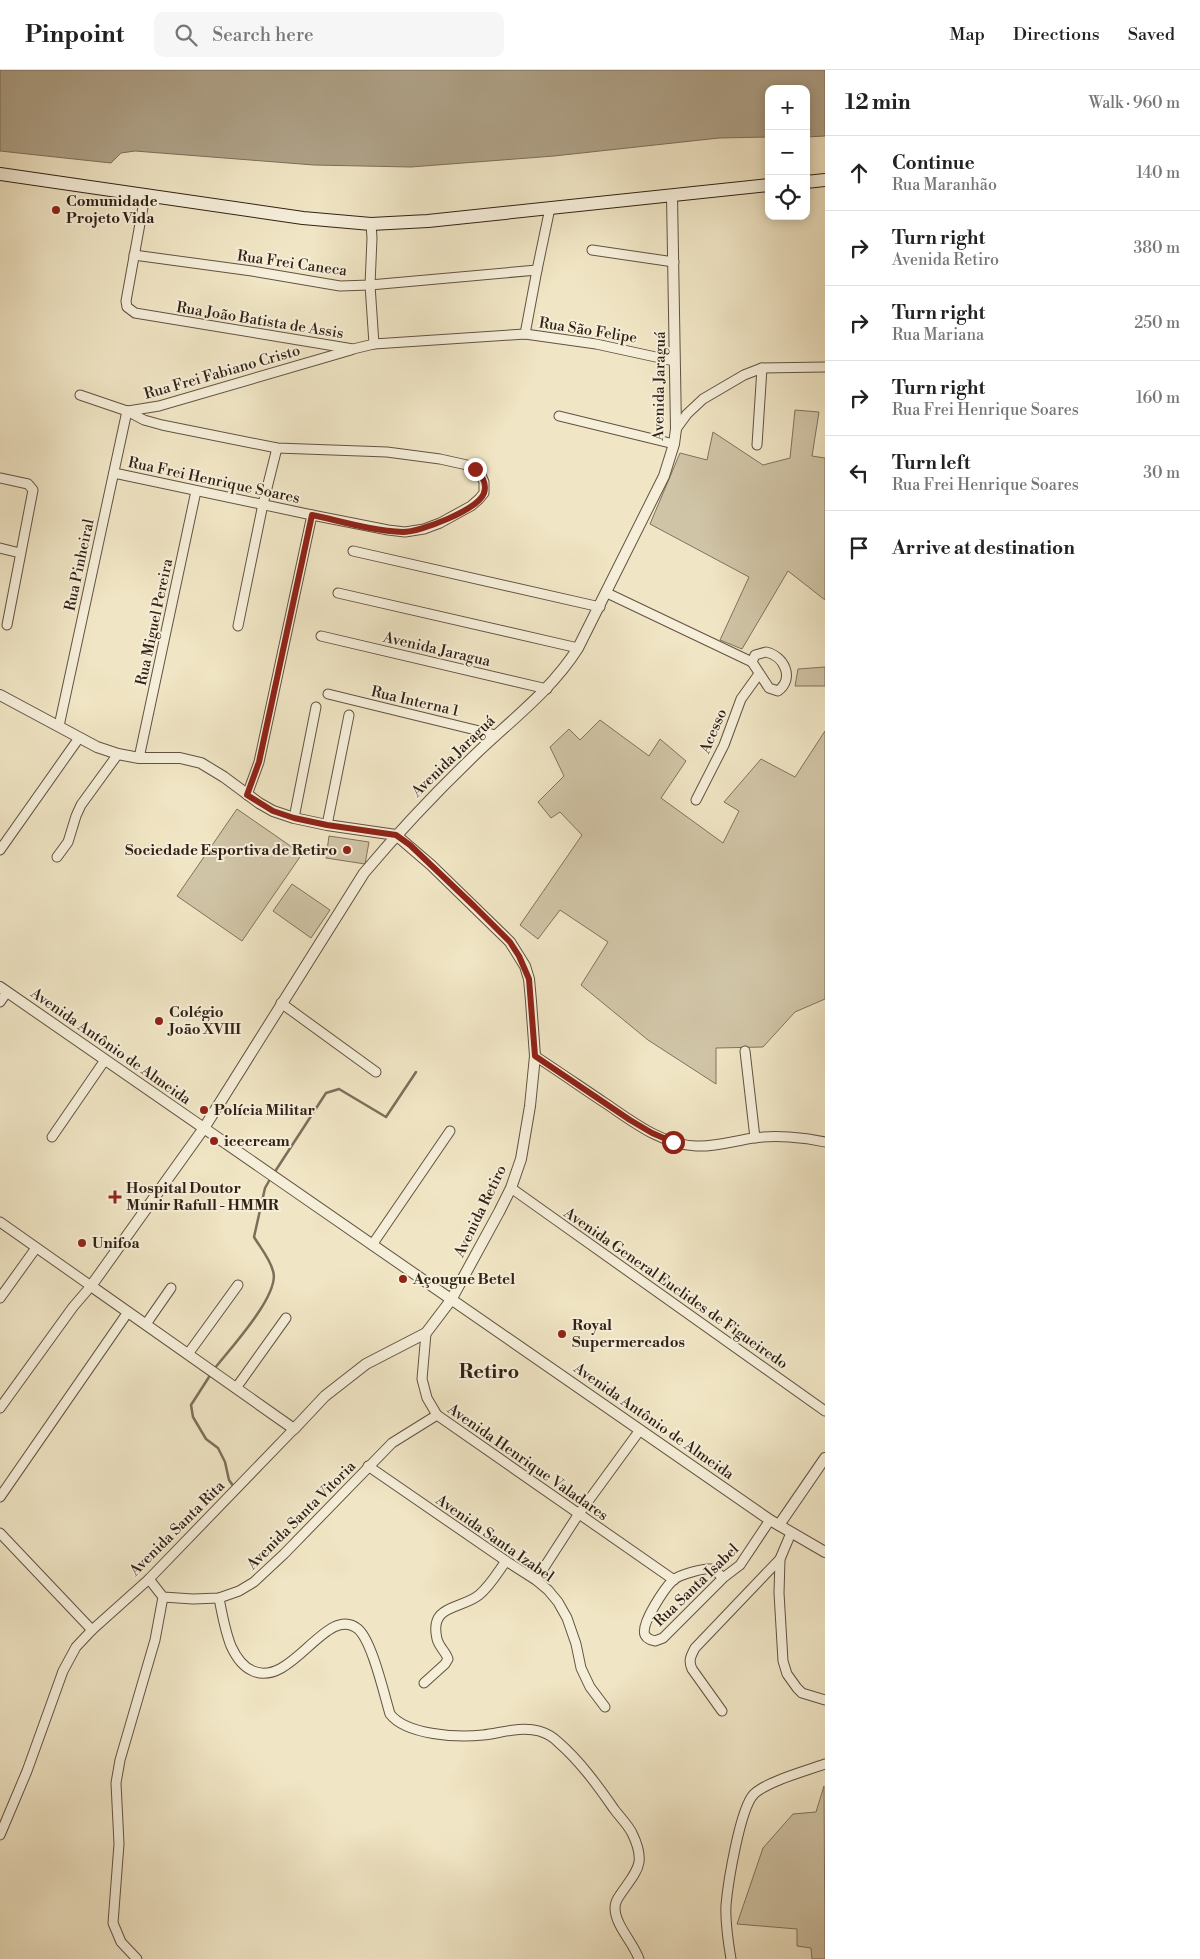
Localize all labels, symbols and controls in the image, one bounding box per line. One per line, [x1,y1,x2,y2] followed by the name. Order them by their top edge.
[154,12,504,57] search box
[25,20,124,50] text: Pinpoint
[172,21,200,49] icon: search
[212,23,314,47] text: Search here
[949,23,985,46] text: Map
[1013,23,1100,46] text: Directions
[1128,23,1175,46] text: Saved
[765,85,810,220] map controls
[765,85,810,130] button: +
[845,90,911,116] text: 12 min
[1089,93,1180,113] text: Walk · 960 m
[765,130,810,175] button: −
[892,151,975,175] text: Continue
[845,159,873,187] icon: ahead
[1136,163,1180,183] text: 140 m
[765,175,810,220] button: locate
[892,175,997,195] text: Rua Maranhão
[66,192,157,228] place label: Comunidade Projeto Vida
[50,204,62,216] marker: Comunidade Projeto Vida
[892,226,985,250] text: Turn right
[845,234,873,262] icon: right
[1133,238,1180,258] text: 380 m
[236,246,349,281] street label: Rua Frei Caneca
[892,250,999,270] text: Avenida Retiro
[175,298,345,343] street label: Rua João Batista de Assis
[892,301,985,325] text: Turn right
[845,309,873,337] icon: right
[537,313,638,348] street label: Rua São Felipe
[1134,313,1180,333] text: 250 m
[892,325,984,345] text: Rua Mariana
[649,331,670,442] street label: Avenida Jaraguá
[142,341,302,404] street label: Rua Frei Fabiano Cristo
[892,376,985,400] text: Turn right
[845,384,873,412] icon: right
[1136,388,1180,408] text: 160 m
[892,400,1079,420] text: Rua Frei Henrique Soares
[892,451,971,475] text: Turn left
[126,453,302,508] street label: Rua Frei Henrique Soares
[464,458,487,481] route end
[845,459,873,487] icon: left
[1143,463,1180,483] text: 30 m
[892,475,1079,495] text: Rua Frei Henrique Soares
[60,517,99,613] street label: Rua Pinheiral
[845,534,873,562] icon: arrive
[892,536,1075,560] text: Arrive at destination
[132,557,177,687] street label: Rua Miguel Pereira
[381,628,493,671] street label: Avenida Jaragua
[369,682,461,721] street label: Rua Interna 1
[695,706,731,757] street label: Acesso
[407,711,500,802] street label: Avenida Jaraguá
[125,841,337,860] place label: Sociedade Esportiva de Retiro
[341,844,353,856] marker: Sociedade Esportiva de Retiro
[26,983,195,1109] street label: Avenida Antônio de Almeida
[167,1003,241,1039] place label: Colégio João XVIII
[153,1015,165,1027] marker: Colégio João XVIII
[214,1101,316,1120] place label: Polícia Militar
[198,1104,210,1116] marker: Polícia Militar
[662,1131,685,1154] route start
[224,1132,290,1151] place label: icecream
[208,1135,220,1147] marker: icecream
[449,1162,511,1261] street label: Avenida Retiro
[126,1179,280,1215] place label: Hospital Doutor Munir Rafull - HMMR
[108,1190,122,1204] marker: Hospital Doutor Munir Rafull - HMMR
[559,1203,791,1373] street label: Avenida General Euclides de Figueiredo
[92,1234,141,1253] place label: Unifoa
[76,1237,88,1249] marker: Unifoa
[412,1270,515,1289] place label: Açougue Betel
[397,1273,409,1285] marker: Açougue Betel
[572,1316,685,1352] place label: Royal Supermercados
[556,1328,568,1340] marker: Royal Supermercados
[569,1358,738,1484] street label: Avenida Antônio de Almeida
[459,1360,519,1385] district label: Retiro
[443,1399,612,1525] street label: Avenida Henrique Valadares
[242,1457,360,1575] street label: Avenida Santa Vitoria
[125,1476,229,1581] street label: Avenida Santa Rita
[431,1490,558,1587] street label: Avenida Santa Izabel
[650,1539,743,1631] street label: Rua Santa Isabel

